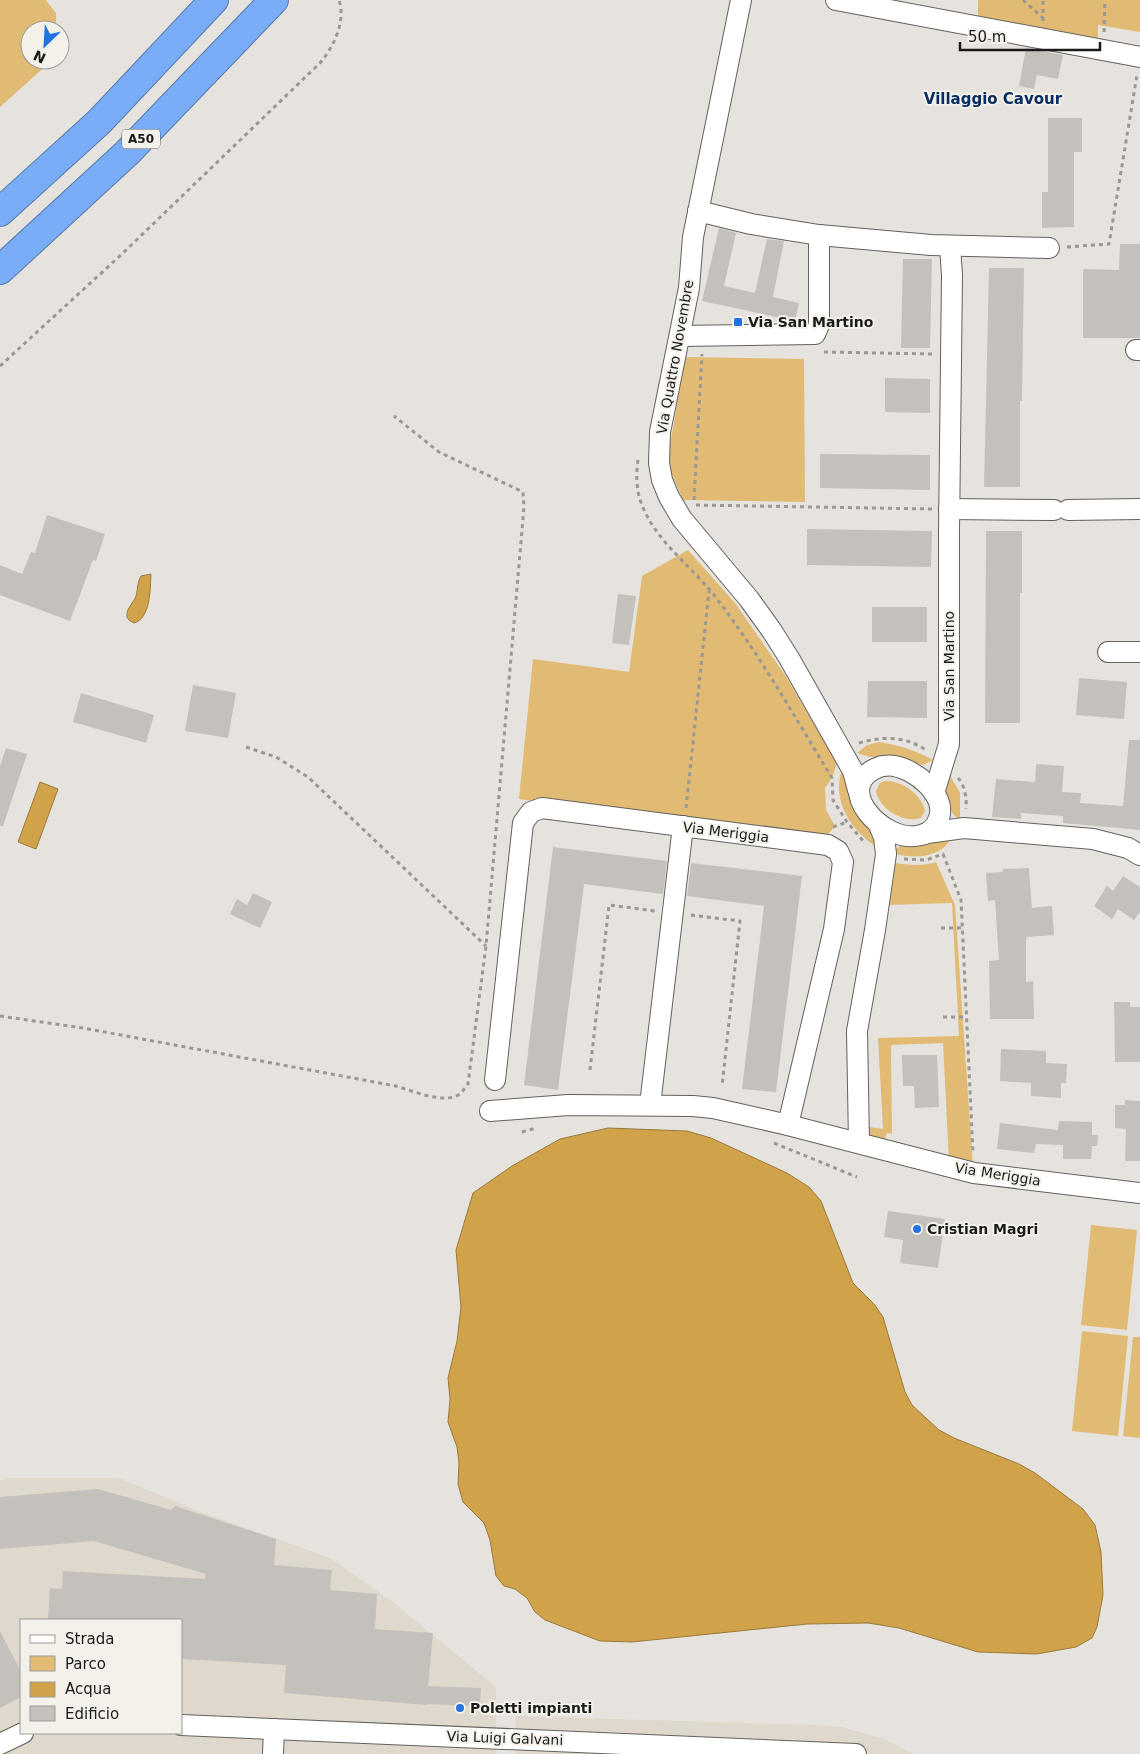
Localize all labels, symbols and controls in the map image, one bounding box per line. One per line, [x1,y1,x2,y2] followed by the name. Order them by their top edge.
[20,20,70,70] north arrow
[960,20,1100,52] scale bar
[968,28,1006,46] text: 50 m
[31,47,48,67] text: N
[924,90,1063,108] district label: Villaggio Cavour
[122,130,160,148] road number: A50
[654,278,696,436] street label: Via Quattro Novembre
[748,314,874,330] place label: Via San Martino
[732,316,744,328] marker: Via San Martino
[941,611,957,721] street label: Via San Martino
[682,819,770,845] street label: Via Meriggia
[954,1159,1042,1189] street label: Via Meriggia
[927,1221,1038,1237] place label: Cristian Magri
[911,1223,923,1235] marker: Cristian Magri
[20,1619,182,1734] legend
[65,1630,114,1648] text: Strada
[65,1655,106,1673] text: Parco
[65,1680,111,1698] text: Acqua
[470,1700,592,1716] place label: Poletti impianti
[454,1702,466,1714] marker: Poletti impianti
[65,1705,119,1723] text: Edificio
[446,1728,564,1748] street label: Via Luigi Galvani

